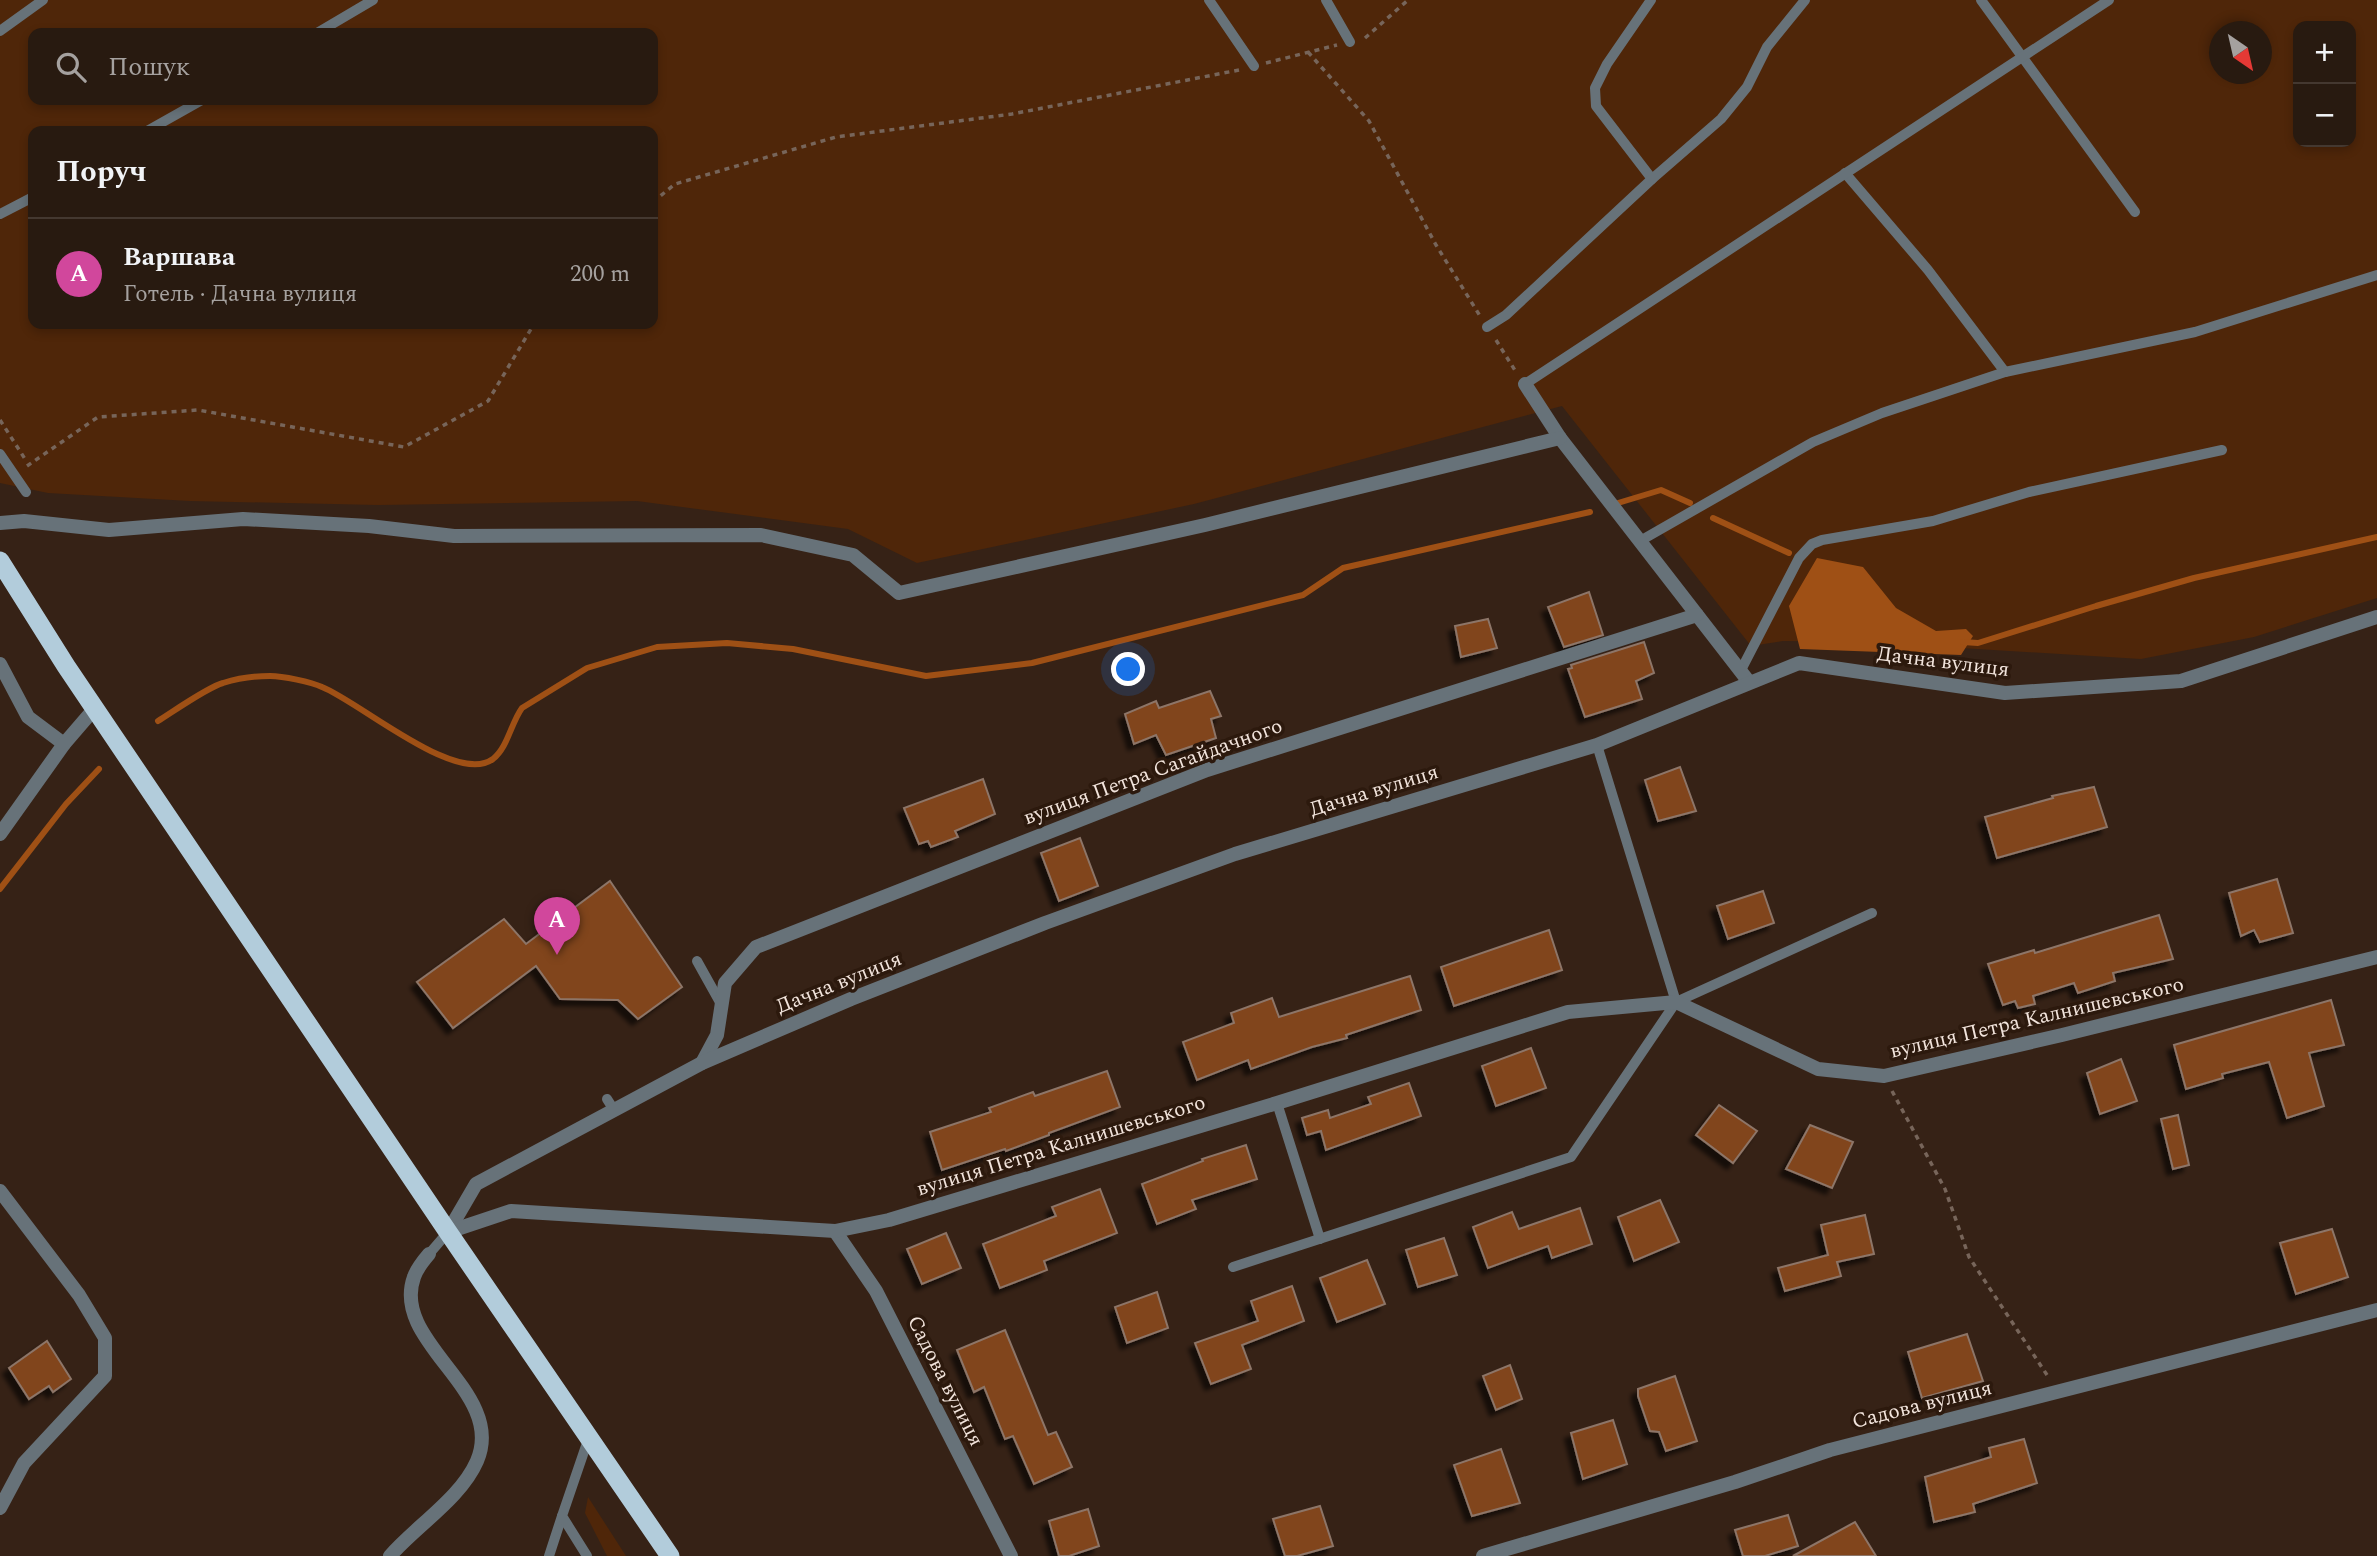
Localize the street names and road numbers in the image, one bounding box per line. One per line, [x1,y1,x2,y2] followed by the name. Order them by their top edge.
[1875,638,2011,686] street label: Дачна вулиця
[1019,710,1287,834] street label: вулиця Петра Сагайдачного
[1306,756,1442,826] street label: Дачна вулиця
[771,943,907,1023] street label: Дачна вулиця
[1887,969,2187,1067] street label: вулиця Петра Калнишевського
[912,1087,1210,1205] street label: вулиця Петра Калнишевського
[898,1310,992,1452] street label: Садова вулиця
[1849,1372,1995,1438] street label: Садова вулиця

